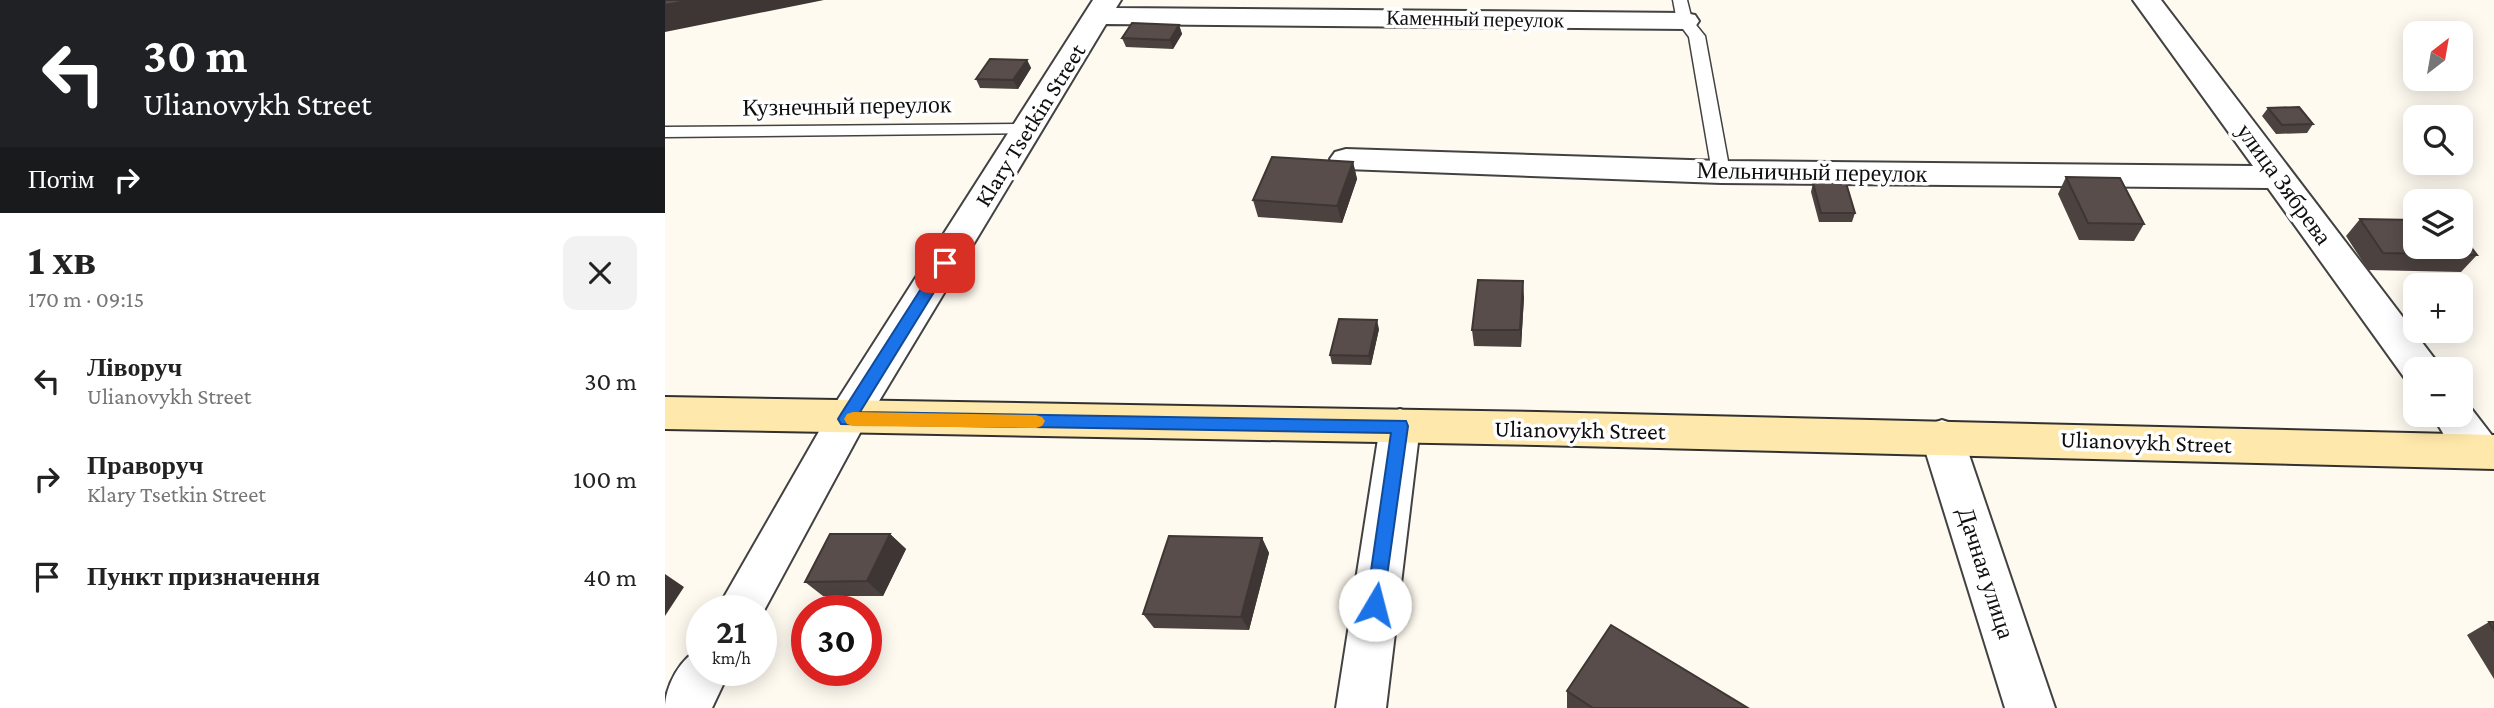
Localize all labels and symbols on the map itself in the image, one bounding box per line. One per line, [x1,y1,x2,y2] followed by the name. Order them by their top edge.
[1386,5,1565,33] street label: Каменный переулок
[2403,21,2473,91] north arrow
[969,38,1091,211] street label: Klary Tsetkin Street
[742,90,952,121] street label: Кузнечный переулок
[2231,118,2338,250] street label: улица Зябрева
[1696,156,1928,187] street label: Мельничный переулок
[915,233,975,293] pin
[1494,415,1667,445] street label: Ulianovykh Street
[2060,425,2233,458] street label: Ulianovykh Street
[1953,504,2021,642] street label: Дачная улица
[1338,568,1412,642] position arrow
[791,595,882,686] speed limit sign: 30

